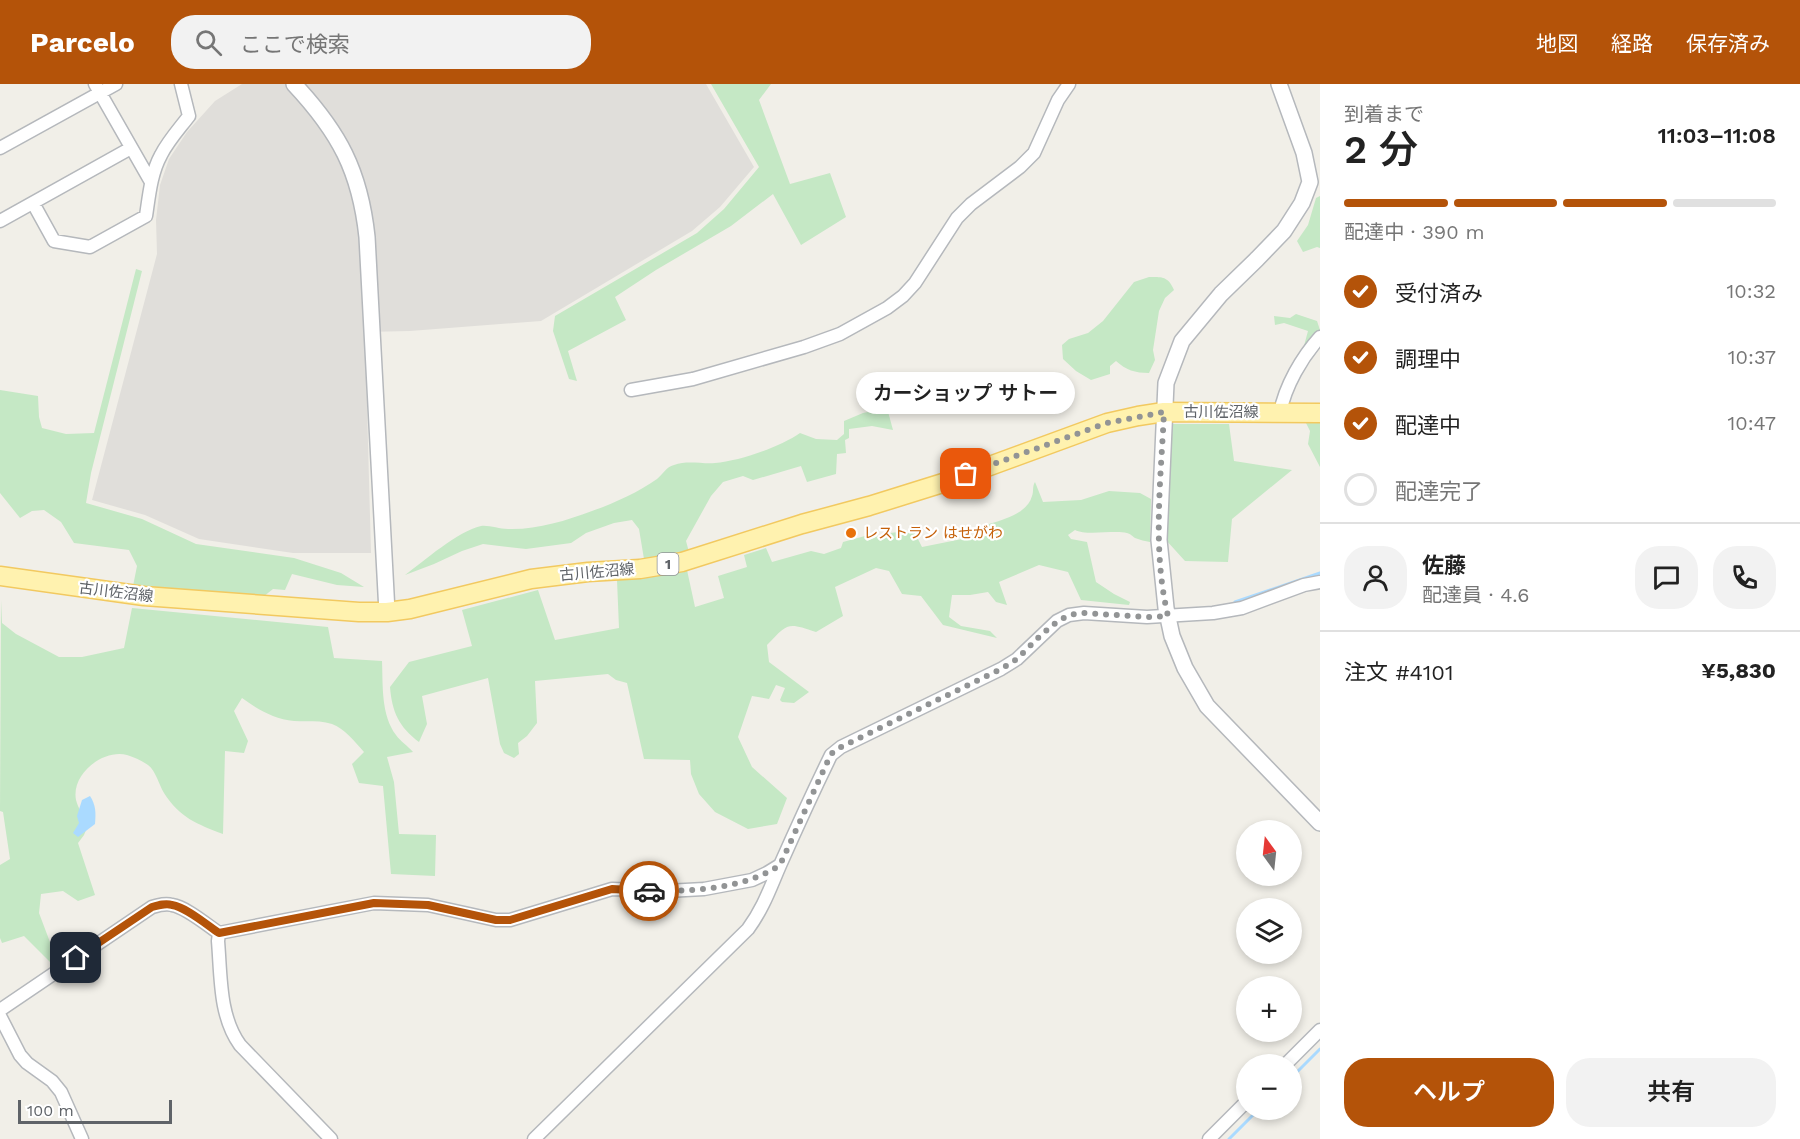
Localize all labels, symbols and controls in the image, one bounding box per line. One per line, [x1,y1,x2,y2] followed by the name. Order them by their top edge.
[171,15,591,69] search box
[30,26,135,59] text: Parcelo
[192,26,225,59] icon: search
[1536,31,1578,56] text: 地図
[1611,31,1653,56] text: 経路
[1686,31,1770,56] text: 保存済み
[240,32,350,57] text: ここで検索
[1344,102,1424,126] text: 到着まで
[1658,123,1776,148] text: 11:03–11:08
[1344,127,1418,172] text: 2 分
[1344,220,1484,244] text: 配達中 · 390 m
[1344,275,1377,308] icon: check
[1727,279,1776,303] text: 10:32
[1395,281,1483,306] text: 受付済み
[1344,341,1377,374] icon: check
[1728,345,1776,369] text: 10:37
[1395,347,1461,372] text: 調理中
[856,372,1076,414] callout: カーショップ サトー
[873,381,1058,405] text: カーショップ サトー
[1183,403,1259,421] street label: 古川佐沼線
[1344,407,1377,440] icon: check
[1727,411,1776,435] text: 10:47
[1395,413,1461,438] text: 配達中
[940,448,991,499] pin
[949,457,982,490] icon: bag
[1395,479,1483,504] text: 配達完了
[863,524,1003,542] place label: レストラン はせがわ
[844,526,858,540] marker: レストラン はせがわ
[1344,546,1407,609] button: person
[1635,546,1698,609] button: chat
[1713,546,1776,609] button: phone
[658,553,678,575] road number: 1
[1422,553,1466,578] text: 佐藤
[559,560,635,584] street label: 古川佐沼線
[78,578,154,606] street label: 古川佐沼線
[1422,583,1529,607] text: 配達員 · 4.6
[1701,658,1776,683] text: ¥5,830
[1344,660,1454,685] text: 注文 #4101
[1236,820,1302,886] north arrow
[1236,820,1302,1120] map controls
[619,861,679,921] courier
[633,875,666,908] icon: car
[1236,898,1302,964] button: layers
[50,932,101,983] pin
[59,941,92,974] icon: home
[1236,976,1302,1042] button: +
[1236,1054,1302,1120] button: −
[1344,1058,1554,1127] button: ヘルプ
[1566,1058,1776,1127] button: 共有
[18,1097,172,1124] scale bar
[27,1101,74,1120] text: 100 m

